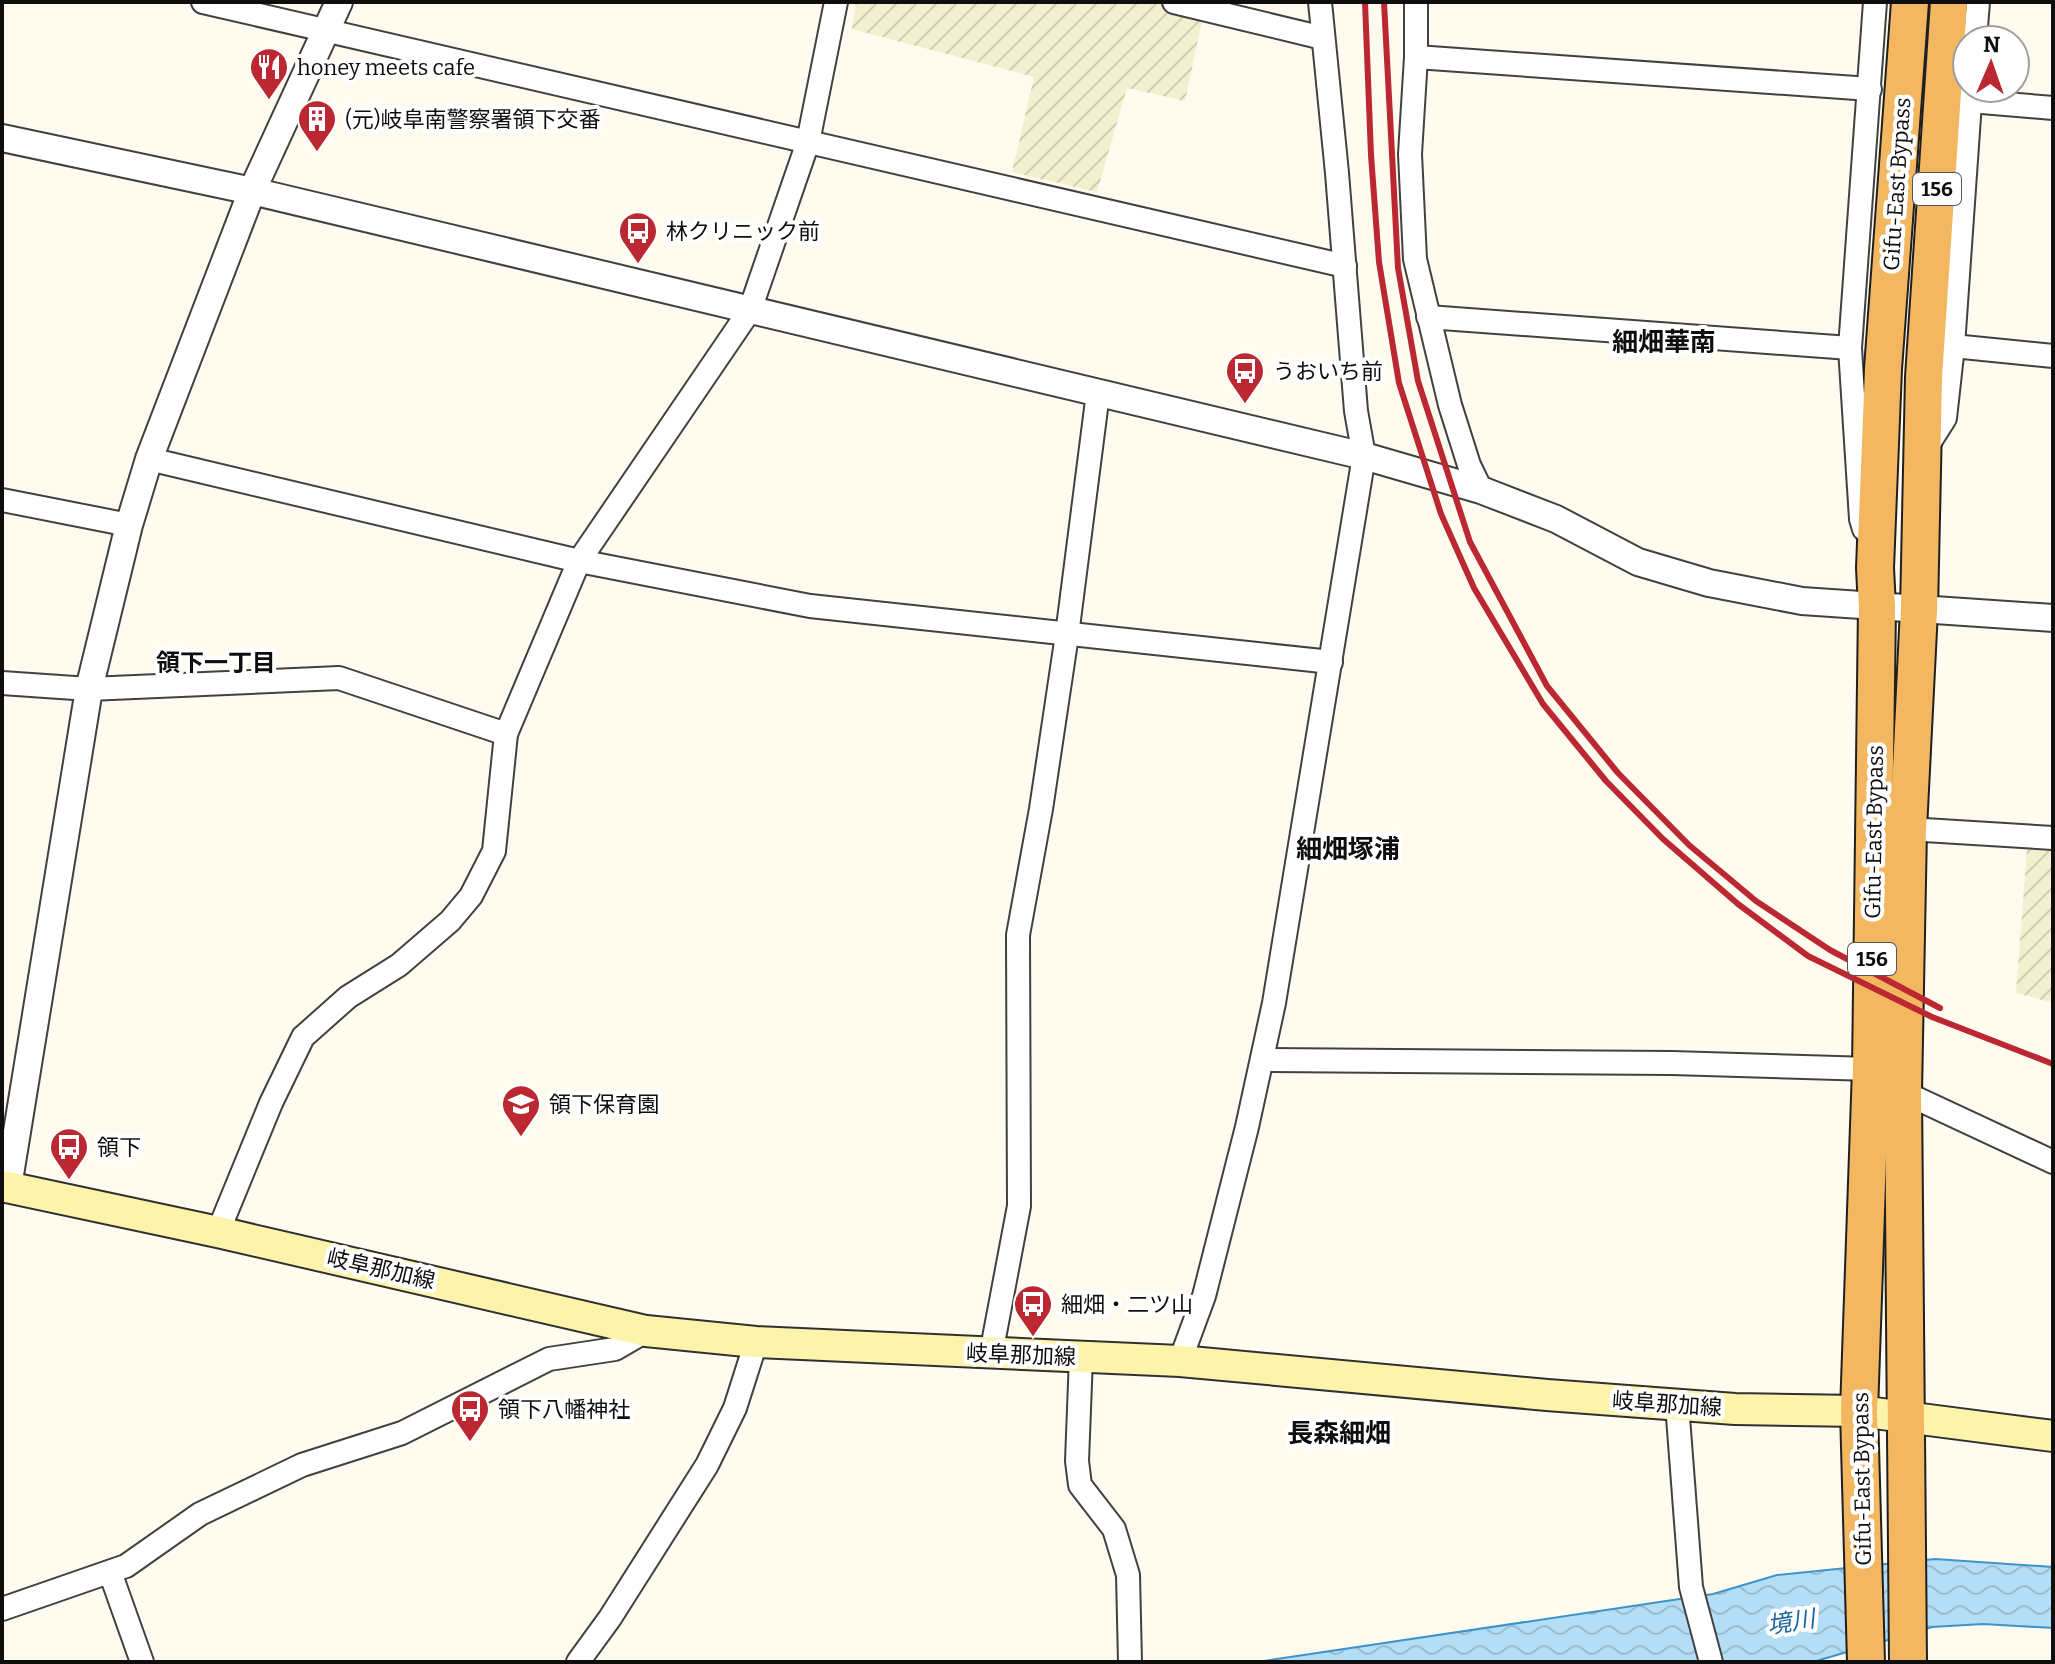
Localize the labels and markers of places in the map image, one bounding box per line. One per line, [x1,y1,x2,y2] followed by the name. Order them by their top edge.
[248,46,290,101] restaurant icon: honey meets cafe
[297,54,475,81] place label: honey meets cafe
[296,98,338,153] building icon: (元)岐阜南警察署領下交番
[345,106,601,133] place label: (元)岐阜南警察署領下交番
[617,210,659,265] bus stop icon: 林クリニック前
[666,218,820,245] place label: 林クリニック前
[1224,350,1266,405] bus stop icon: うおいち前
[1273,358,1383,385] place label: うおいち前
[500,1083,542,1138] school or university icon: 領下保育園
[549,1091,659,1118] place label: 領下保育園
[48,1126,90,1181] bus stop icon: 領下
[97,1134,141,1161] place label: 領下
[1012,1283,1054,1338] bus stop icon: 細畑・二ツ山
[1061,1291,1193,1318] place label: 細畑・二ツ山
[449,1388,491,1443] bus stop icon: 領下八幡神社
[498,1396,630,1423] place label: 領下八幡神社

